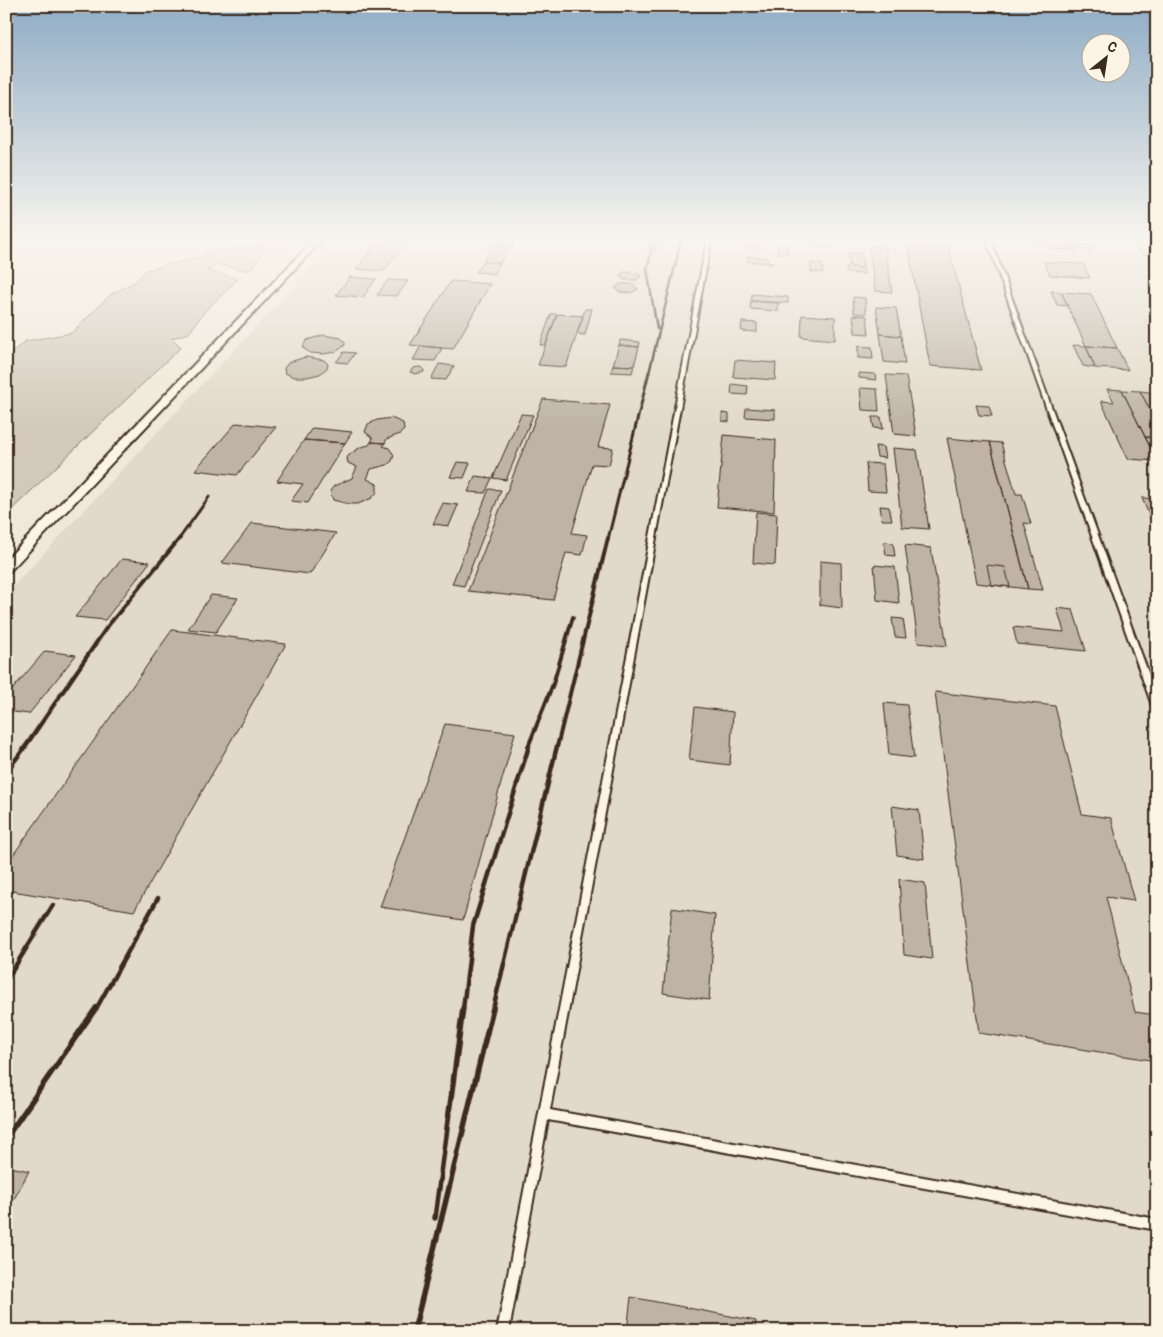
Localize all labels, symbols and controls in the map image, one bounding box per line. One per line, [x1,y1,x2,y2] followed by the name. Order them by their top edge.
[1080,32,1130,82] north arrow
[1104,38,1121,57] text: С

